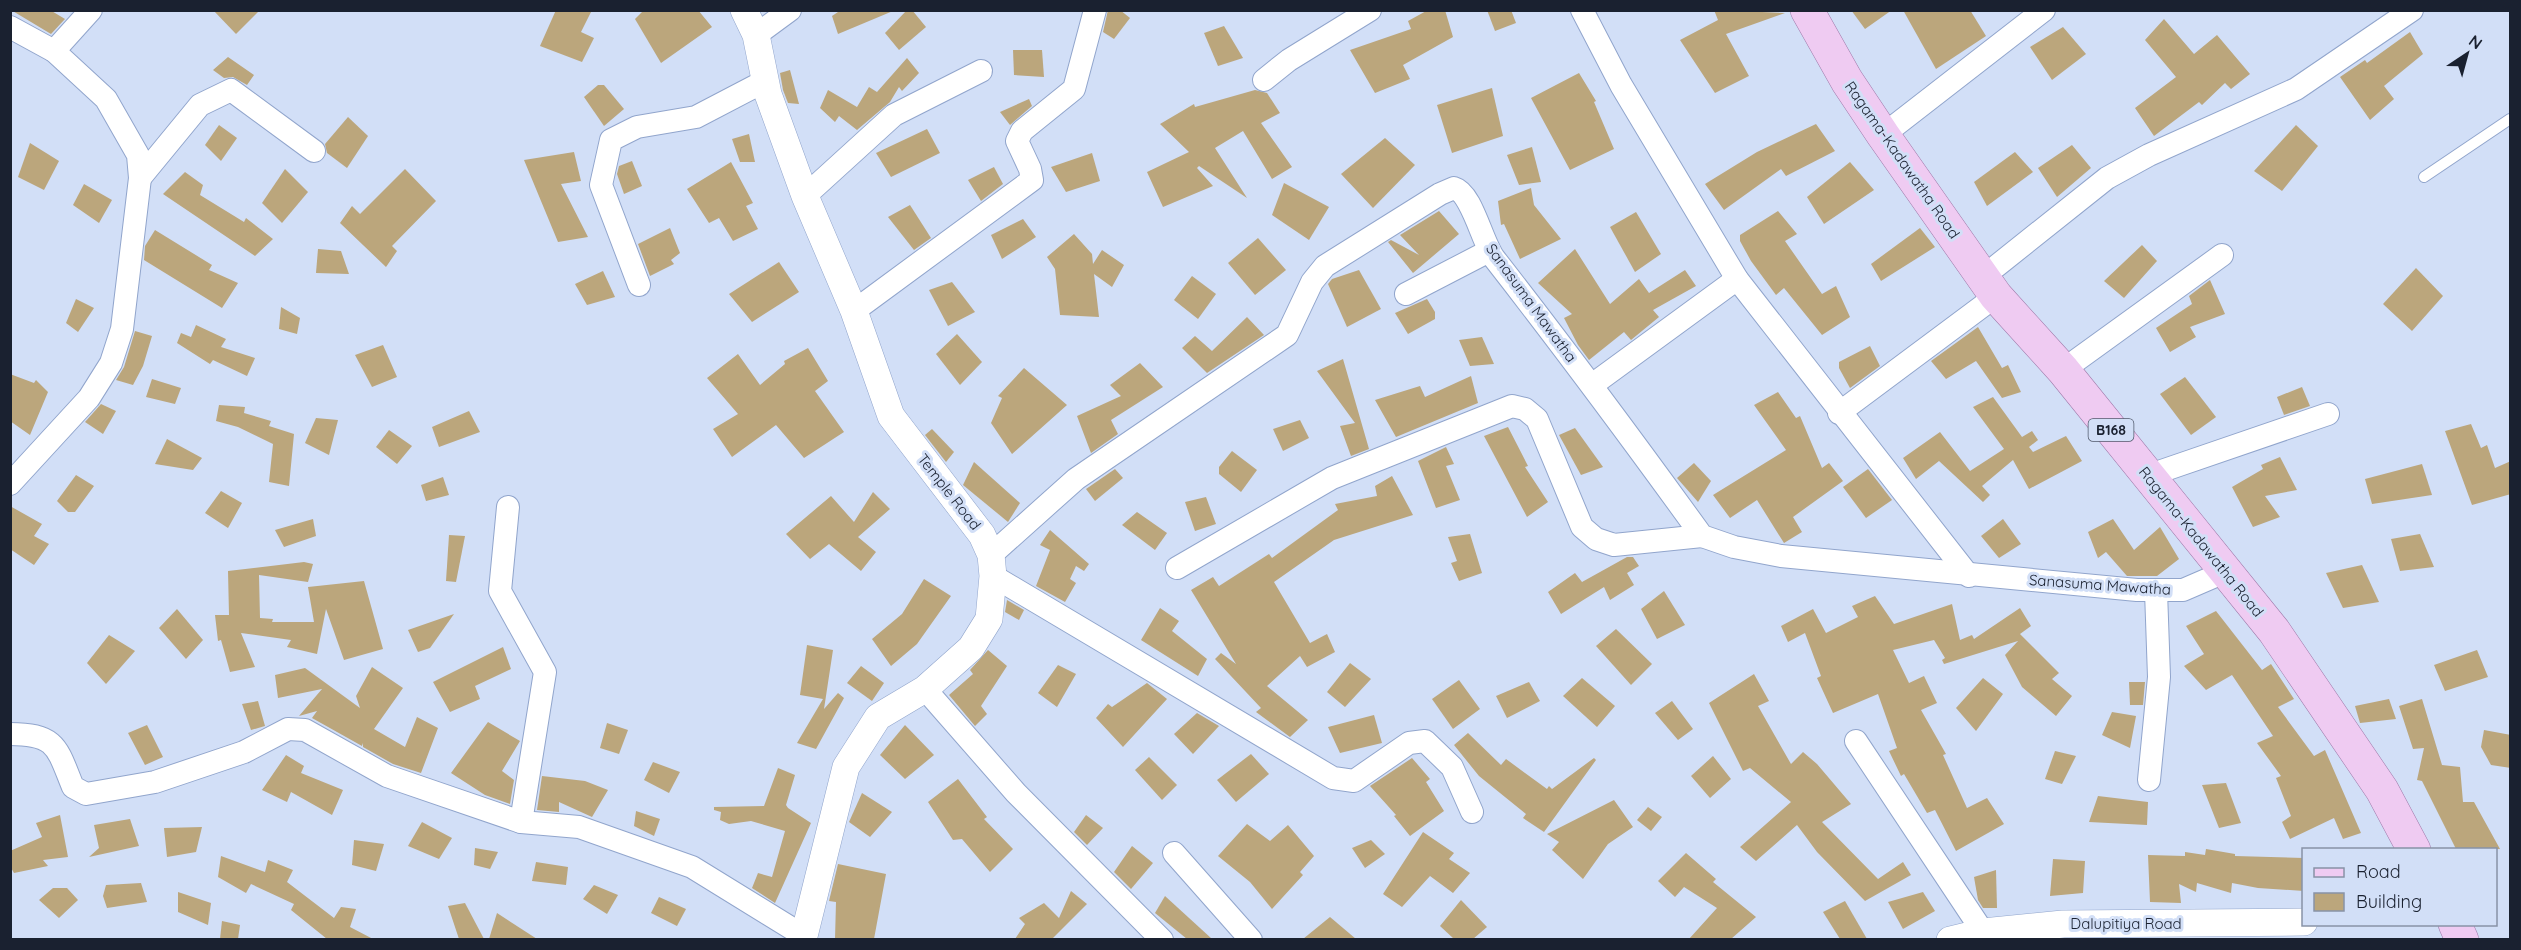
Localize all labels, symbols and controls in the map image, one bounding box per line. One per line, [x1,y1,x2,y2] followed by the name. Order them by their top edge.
[2437,24,2497,84] north arrow
[2465,30,2486,53] text: N
[1841,77,1964,242] street label: Ragama-Kadawatha Road
[1482,240,1581,366] street label: Sanasuma Mawatha
[2088,419,2134,441] road number: B168
[914,450,985,534] street label: Temple Road
[2135,463,2268,621] street label: Ragama-Kadawatha Road
[2028,570,2172,599] street label: Sanasuma Mawatha
[2302,848,2497,926] legend
[2356,860,2401,883] text: Road
[2356,890,2422,913] text: Building
[2070,914,2182,933] street label: Dalupitiya Road

